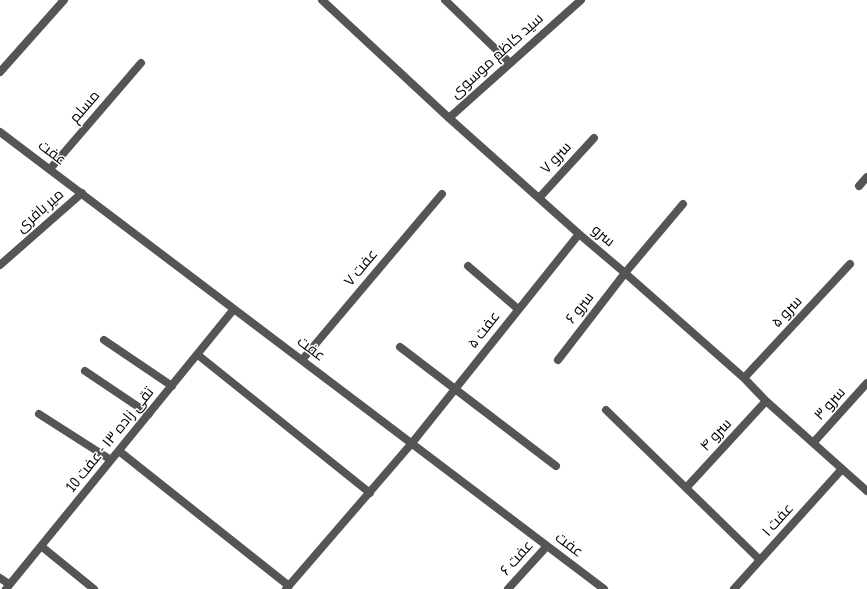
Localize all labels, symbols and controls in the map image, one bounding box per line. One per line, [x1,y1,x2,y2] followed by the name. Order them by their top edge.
[447,10,547,102] street label: سید کاظم موسوی
[66,87,104,127] street label: مسلم
[34,137,70,169] street label: عفت
[537,138,575,178] street label: سرو ۷
[13,185,67,237] street label: میر بافری
[588,221,618,251] street label: سرو
[340,246,382,290] street label: عفت ۷
[562,289,598,327] street label: سرو ۶
[768,293,806,331] street label: سرو ۵
[464,308,504,352] street label: عفت ۵
[293,333,329,365] street label: عفت
[62,384,158,496] street label: تقی زاده ۱۳ - عفت 10
[811,384,849,424] street label: سرو ۳
[696,415,736,455] street label: سرو ۴
[758,500,798,540] street label: عفت ۱
[551,529,587,561] street label: عفت
[497,537,537,579] street label: عفت ۶

